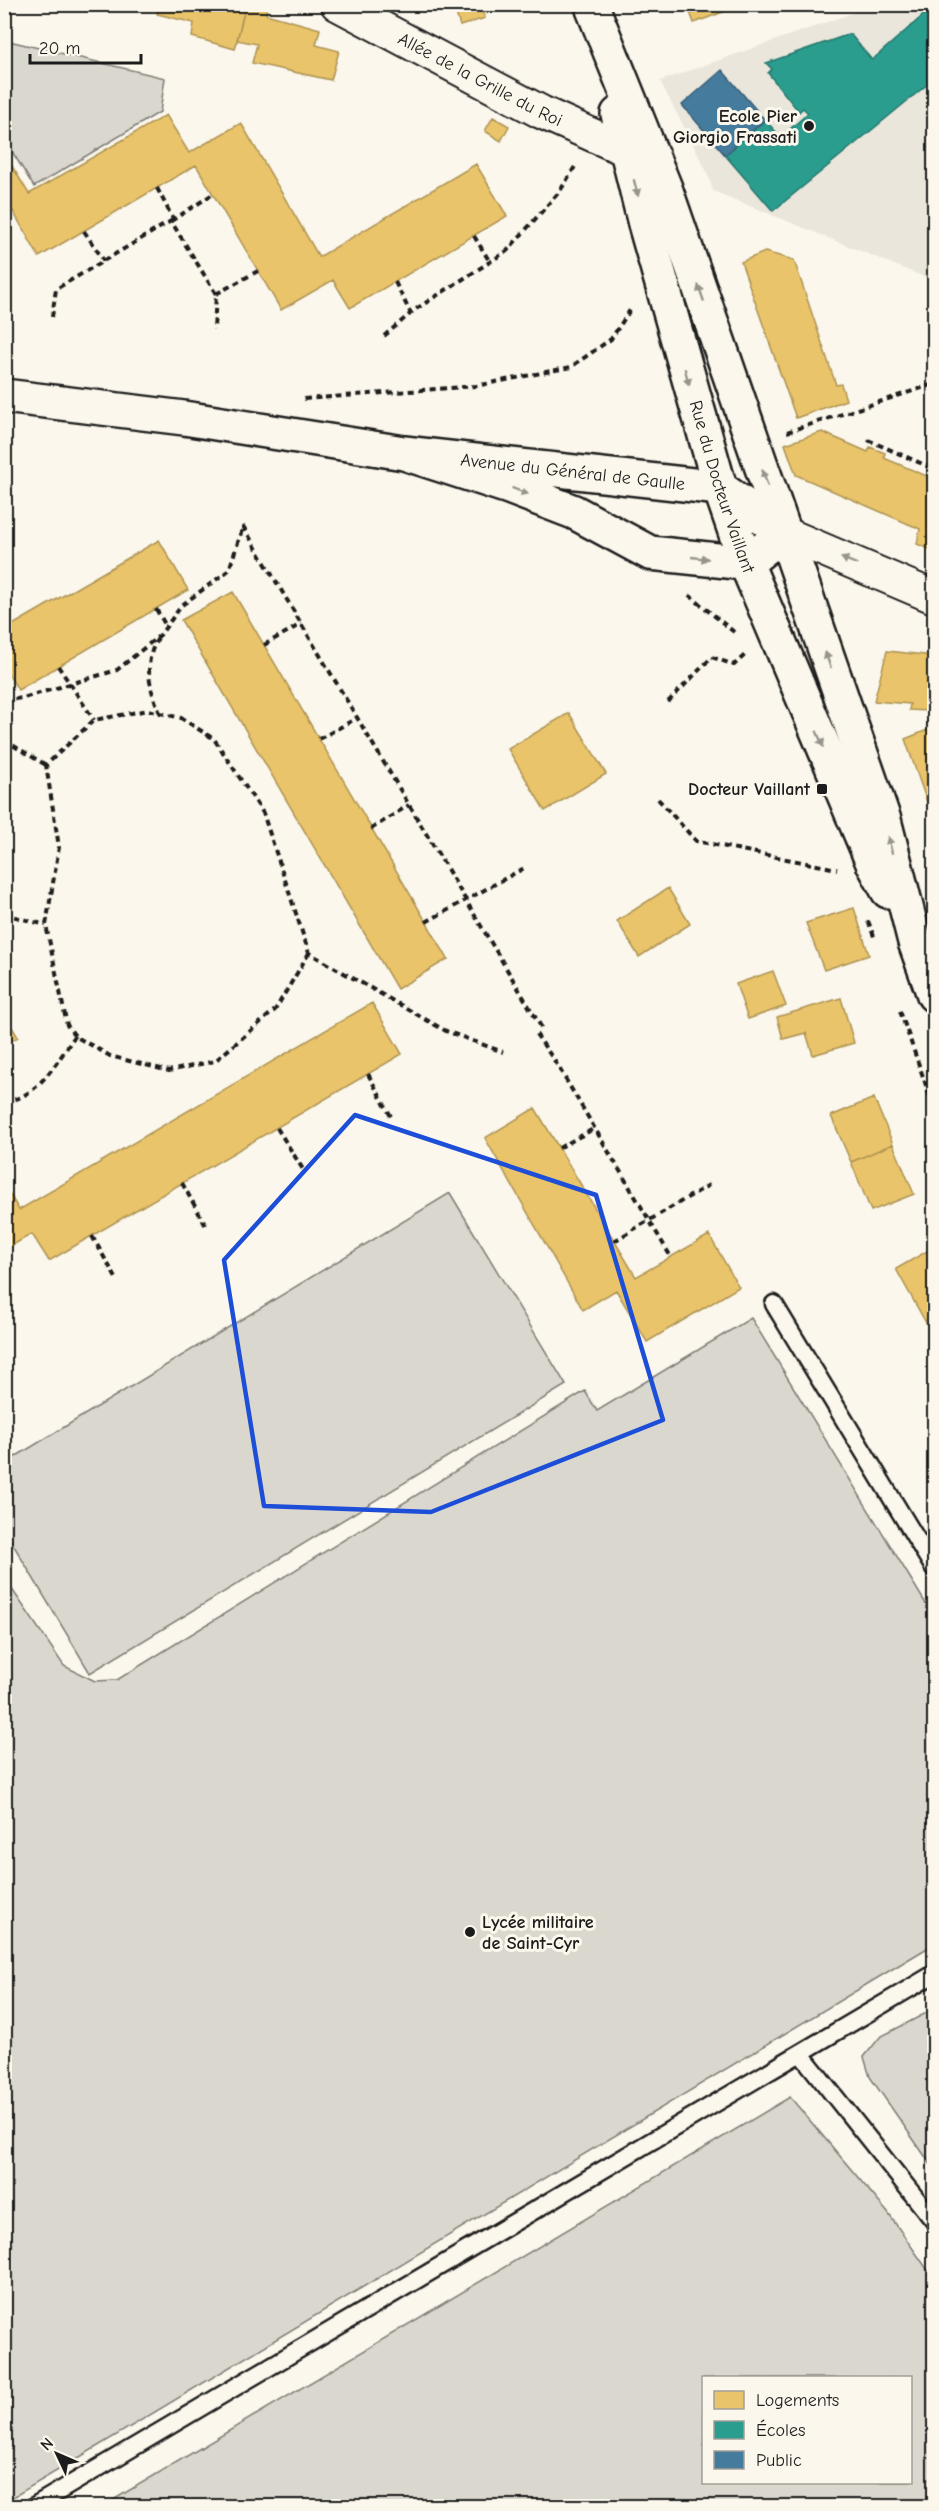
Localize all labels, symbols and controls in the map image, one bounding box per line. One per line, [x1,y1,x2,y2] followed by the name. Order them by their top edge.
[30,27,141,65] scale bar
[394,28,565,131] street label: Allée de la Grille du Roi
[39,38,80,59] text: 20 m
[673,106,798,148] place label: Ecole Pier Giorgio Frassati
[802,119,816,133] marker: Ecole Pier Giorgio Frassati
[632,179,642,198] one-way arrow
[696,284,705,302] one-way arrow
[683,368,693,386] one-way arrow
[685,398,759,577] street label: Rue du Docteur Vaillant
[460,449,686,495] street label: Avenue du Général de Gaulle
[759,469,769,487] one-way arrow
[511,487,529,496] one-way arrow
[691,553,710,563] one-way arrow
[839,556,857,566] one-way arrow
[823,651,833,669] one-way arrow
[815,730,825,748] one-way arrow
[688,779,811,800] place label: Docteur Vaillant
[815,782,829,796] marker: Docteur Vaillant
[885,836,895,854] one-way arrow
[482,1912,594,1954] place label: Lycée militaire de Saint-Cyr
[463,1925,477,1939] marker: Lycée militaire de Saint-Cyr
[702,2376,912,2484] legend
[756,2390,839,2411] text: Logements
[756,2419,806,2441] text: Écoles
[27,2424,87,2484] north arrow
[37,2434,57,2454] text: N
[756,2450,802,2471] text: Public

